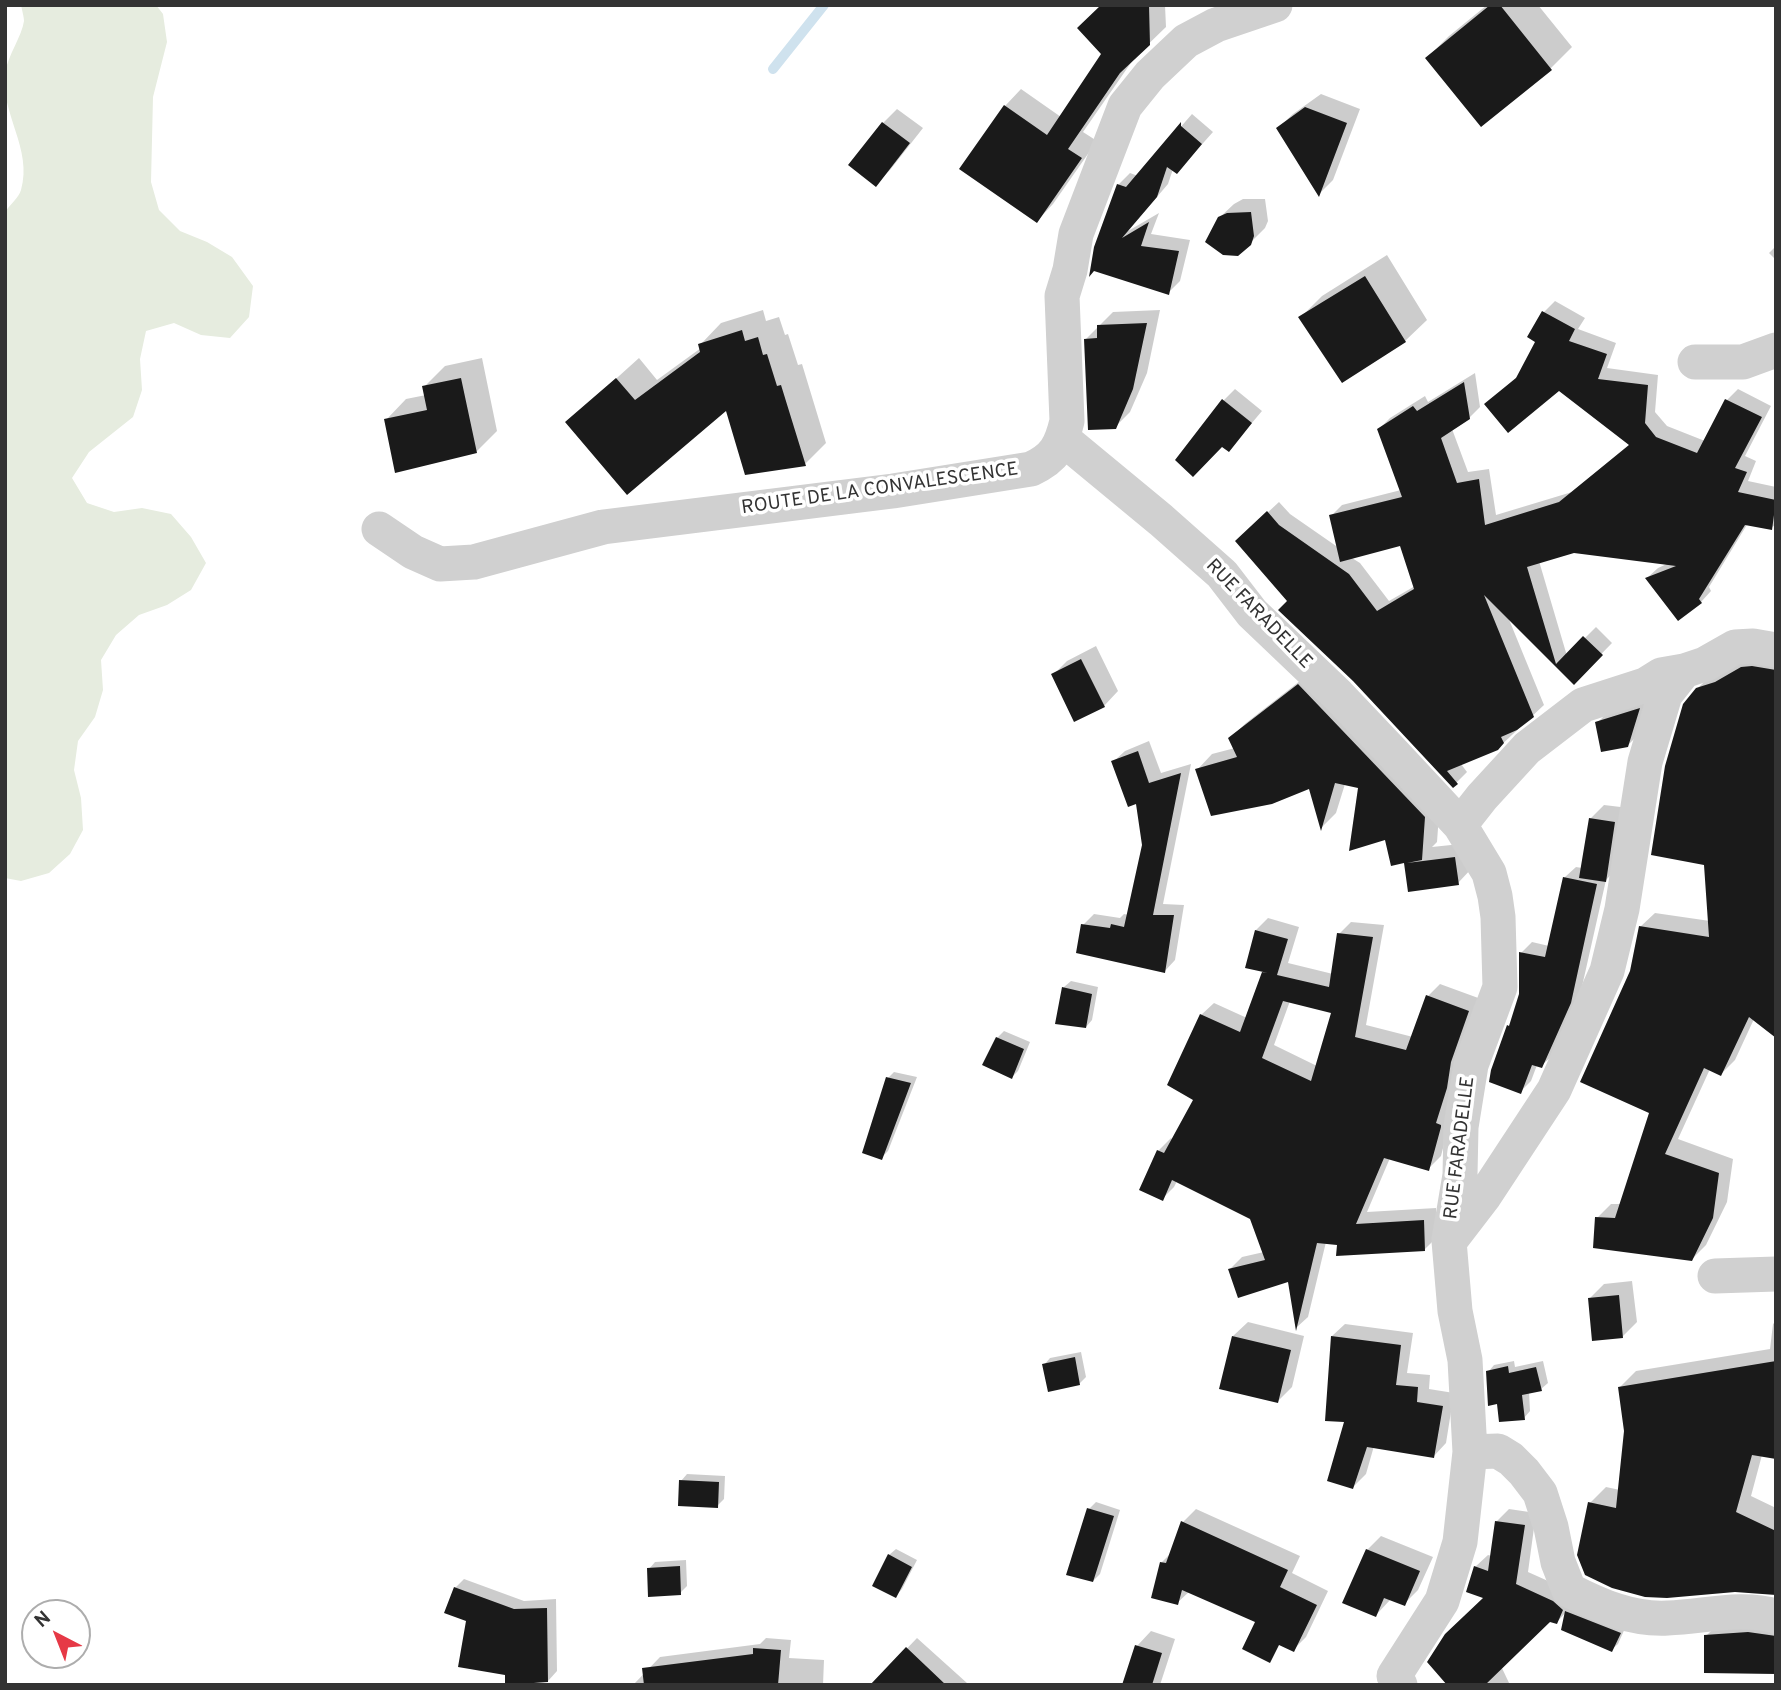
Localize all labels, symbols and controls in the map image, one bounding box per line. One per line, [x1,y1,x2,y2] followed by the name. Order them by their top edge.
[740,459,1020,521] street label: ROUTE DE LA CONVALESCENCE
[1200,555,1316,675] street label: RUE FARADELLE
[1441,1075,1481,1221] street label: RUE FARADELLE
[21,1599,91,1669] north arrow
[30,1606,56,1633] text: N

